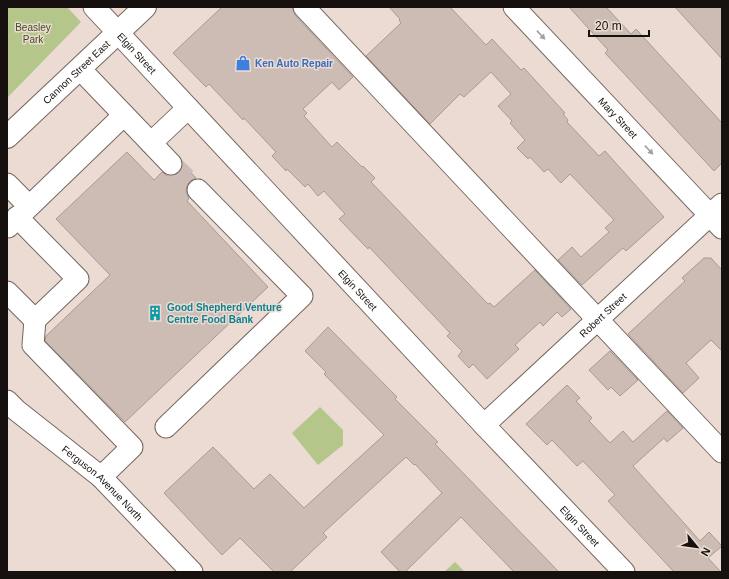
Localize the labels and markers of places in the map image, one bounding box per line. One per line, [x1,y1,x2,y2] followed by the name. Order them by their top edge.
[234,54,252,72] shop icon: Ken Auto Repair
[255,58,333,69] place label: Ken Auto Repair
[167,302,282,325] place label: Good Shepherd Venture Centre Food Bank
[146,304,164,322] building icon: Good Shepherd Venture Centre Food Bank

